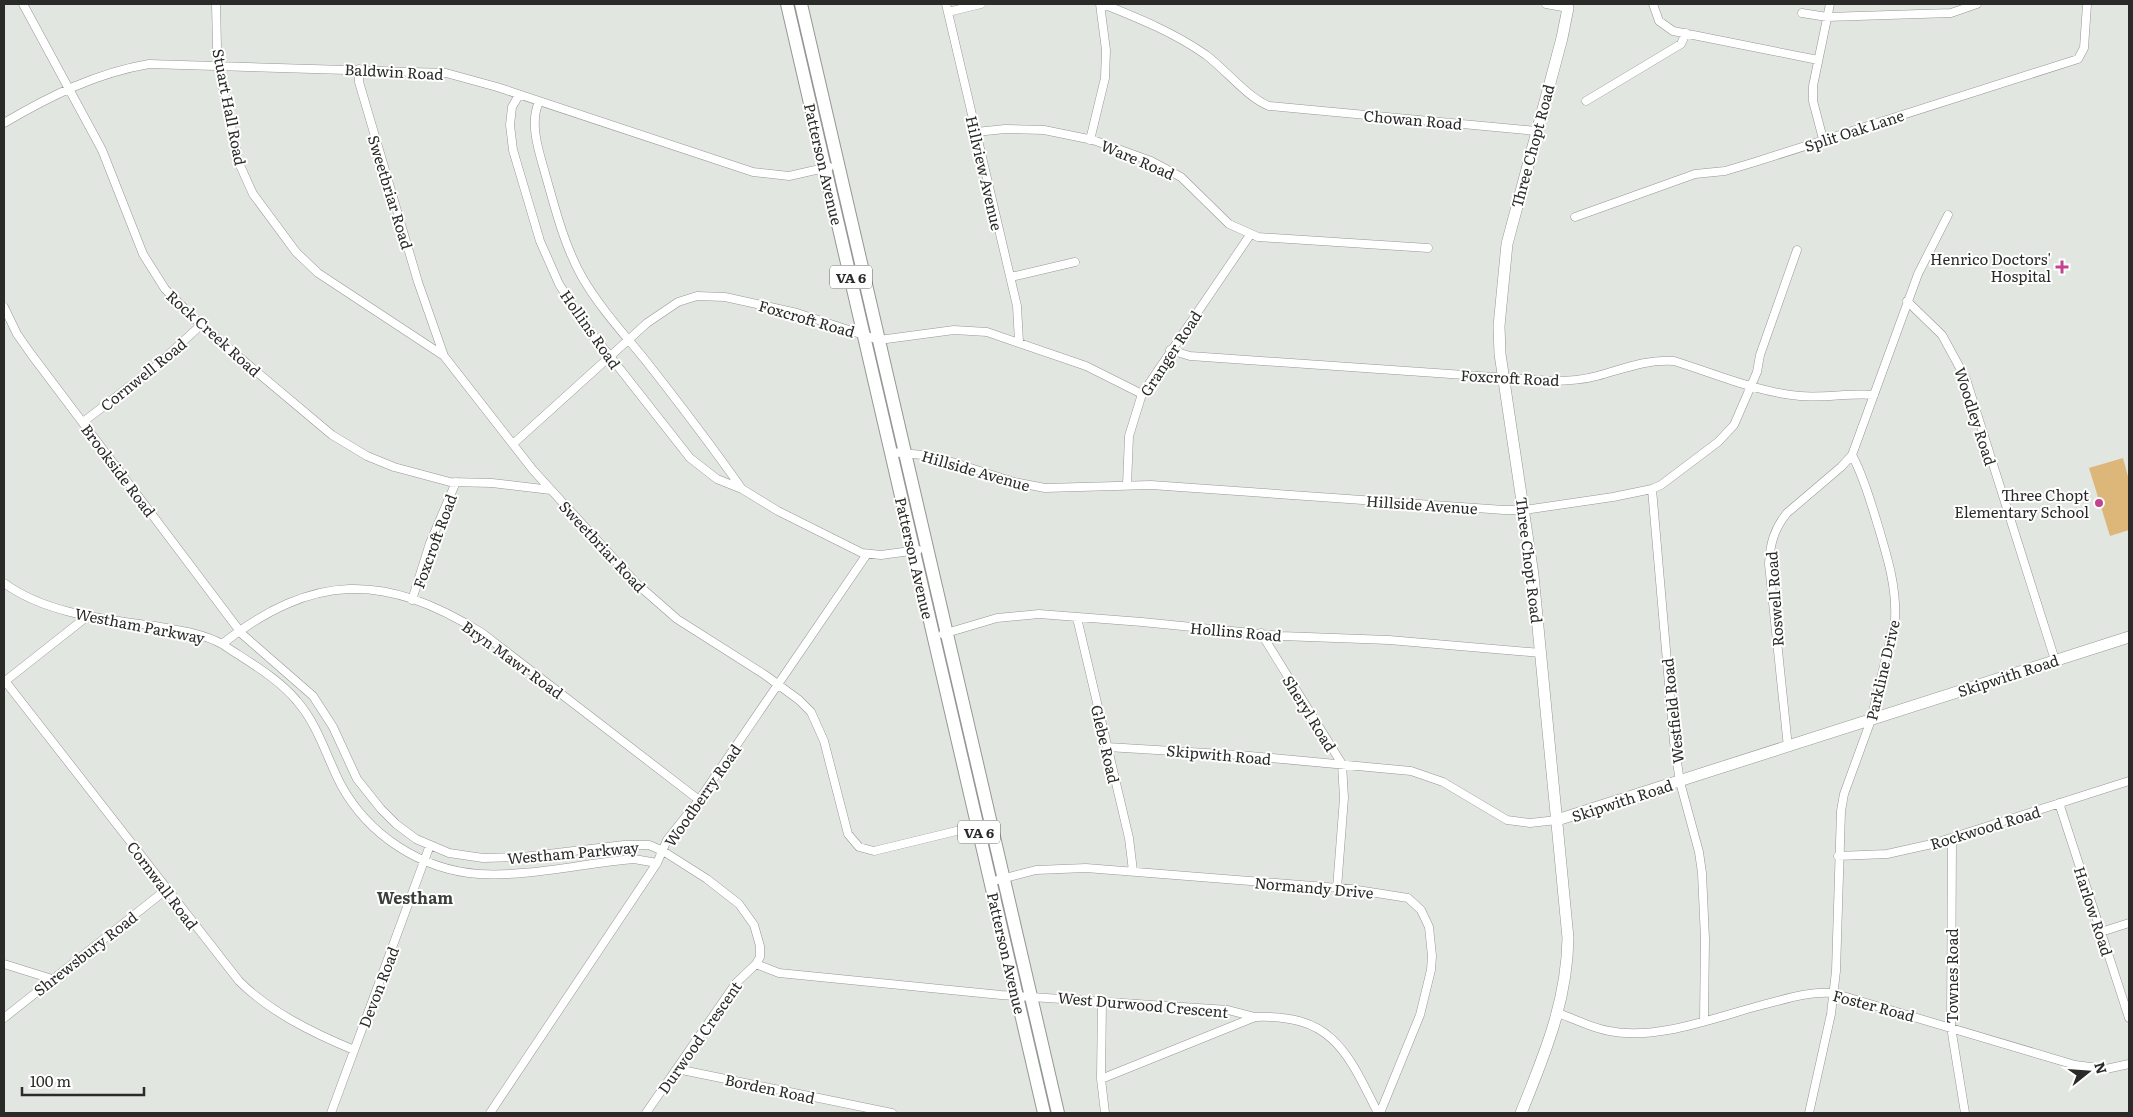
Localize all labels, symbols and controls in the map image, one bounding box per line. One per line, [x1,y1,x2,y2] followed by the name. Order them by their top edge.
[207,47,253,167] street label: Stuart Hall Road
[344,57,444,85] street label: Baldwin Road
[1504,82,1560,210] street label: Three Chopt Road
[799,101,849,227] street label: Patterson Avenue
[1363,103,1463,135] street label: Chowan Road
[1801,103,1907,157] street label: Split Oak Lane
[961,113,1009,233] street label: Hillview Avenue
[363,132,419,252] street label: Sweetbriar Road
[1098,133,1178,185] street label: Ware Road
[1930,247,2051,287] place label: Henrico Doctors' Hospital
[2055,260,2069,274] marker: Henrico Doctors' Hospital
[830,266,872,288] road number: VA 6
[162,284,266,382] street label: Rock Creek Road
[555,285,627,373] street label: Hollins Road
[756,293,858,343] street label: Foxcroft Road
[1134,305,1206,401] street label: Granger Road
[95,332,191,416] street label: Cornwell Road
[1460,363,1560,391] street label: Foxcroft Road
[1949,364,2003,468] street label: Woodley Road
[76,419,162,521] street label: Brookside Road
[919,444,1033,497] street label: Hillside Avenue
[1954,483,2089,523] place label: Three Chopt Elementary School
[1365,489,1479,519] street label: Hillside Avenue
[406,491,462,591] street label: Foxcroft Road
[554,495,652,597] street label: Sweetbriar Road
[890,495,940,621] street label: Patterson Avenue
[1511,495,1549,625] street label: Three Chopt Road
[2093,497,2105,509] marker: Three Chopt Elementary School
[1759,551,1789,647] street label: Roswell Road
[73,601,207,649] street label: Westham Parkway
[458,614,568,704] street label: Bryn Mawr Road
[1189,616,1283,646] street label: Hollins Road
[1859,617,1905,723] street label: Parkline Drive
[1954,648,2062,702] street label: Skipwith Road
[1655,657,1689,765] street label: Westfield Road
[1277,670,1343,756] street label: Sheryl Road
[1086,703,1126,785] street label: Glebe Road
[1166,738,1272,770] street label: Skipwith Road
[658,739,746,851] street label: Woodberry Road
[1568,773,1676,827] street label: Skipwith Road
[1927,799,2043,855] street label: Rockwood Road
[958,820,1000,844] road number: VA 6
[506,835,640,869] street label: Westham Parkway
[122,836,204,934] street label: Cornwall Road
[2069,863,2119,959] street label: Harlow Road
[1253,870,1375,904] street label: Normandy Drive
[377,885,453,909] district label: Westham
[982,890,1032,1016] street label: Patterson Avenue
[28,905,142,1001] street label: Shrewsbury Road
[1940,928,1963,1024] street label: Townes Road
[352,943,404,1031] street label: Devon Road
[651,976,747,1098] street label: Durwood Crescent
[1830,983,1918,1027] street label: Foster Road
[1057,985,1229,1023] street label: West Durwood Crescent
[2063,1047,2113,1097] north arrow
[2090,1059,2113,1077] text: N
[22,1064,145,1096] scale bar
[723,1067,817,1109] street label: Borden Road
[30,1069,71,1092] text: 100 m

